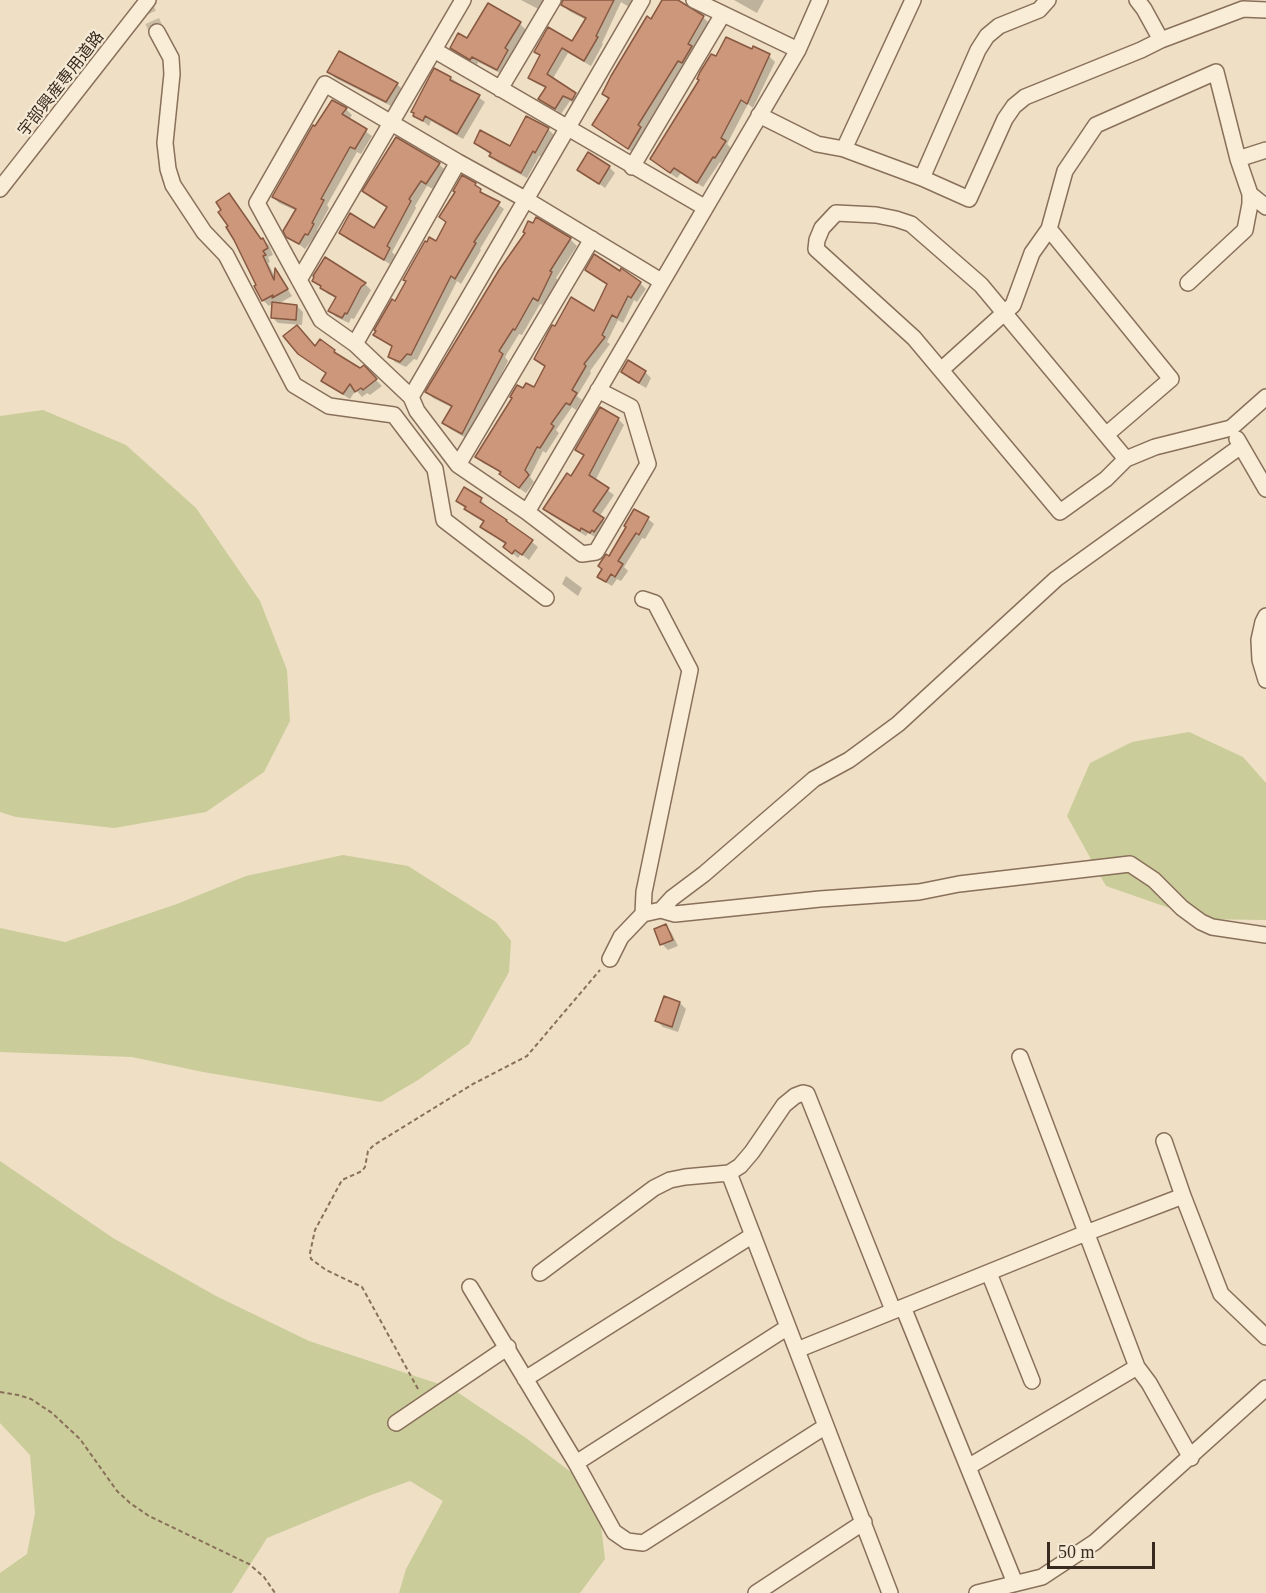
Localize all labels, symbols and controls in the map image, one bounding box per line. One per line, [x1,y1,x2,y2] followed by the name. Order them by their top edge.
[13,27,107,139] street label: 宇部興産専用道路
[1050,1530,1158,1568] scale bar
[1058,1542,1095,1562] text: 50 m

